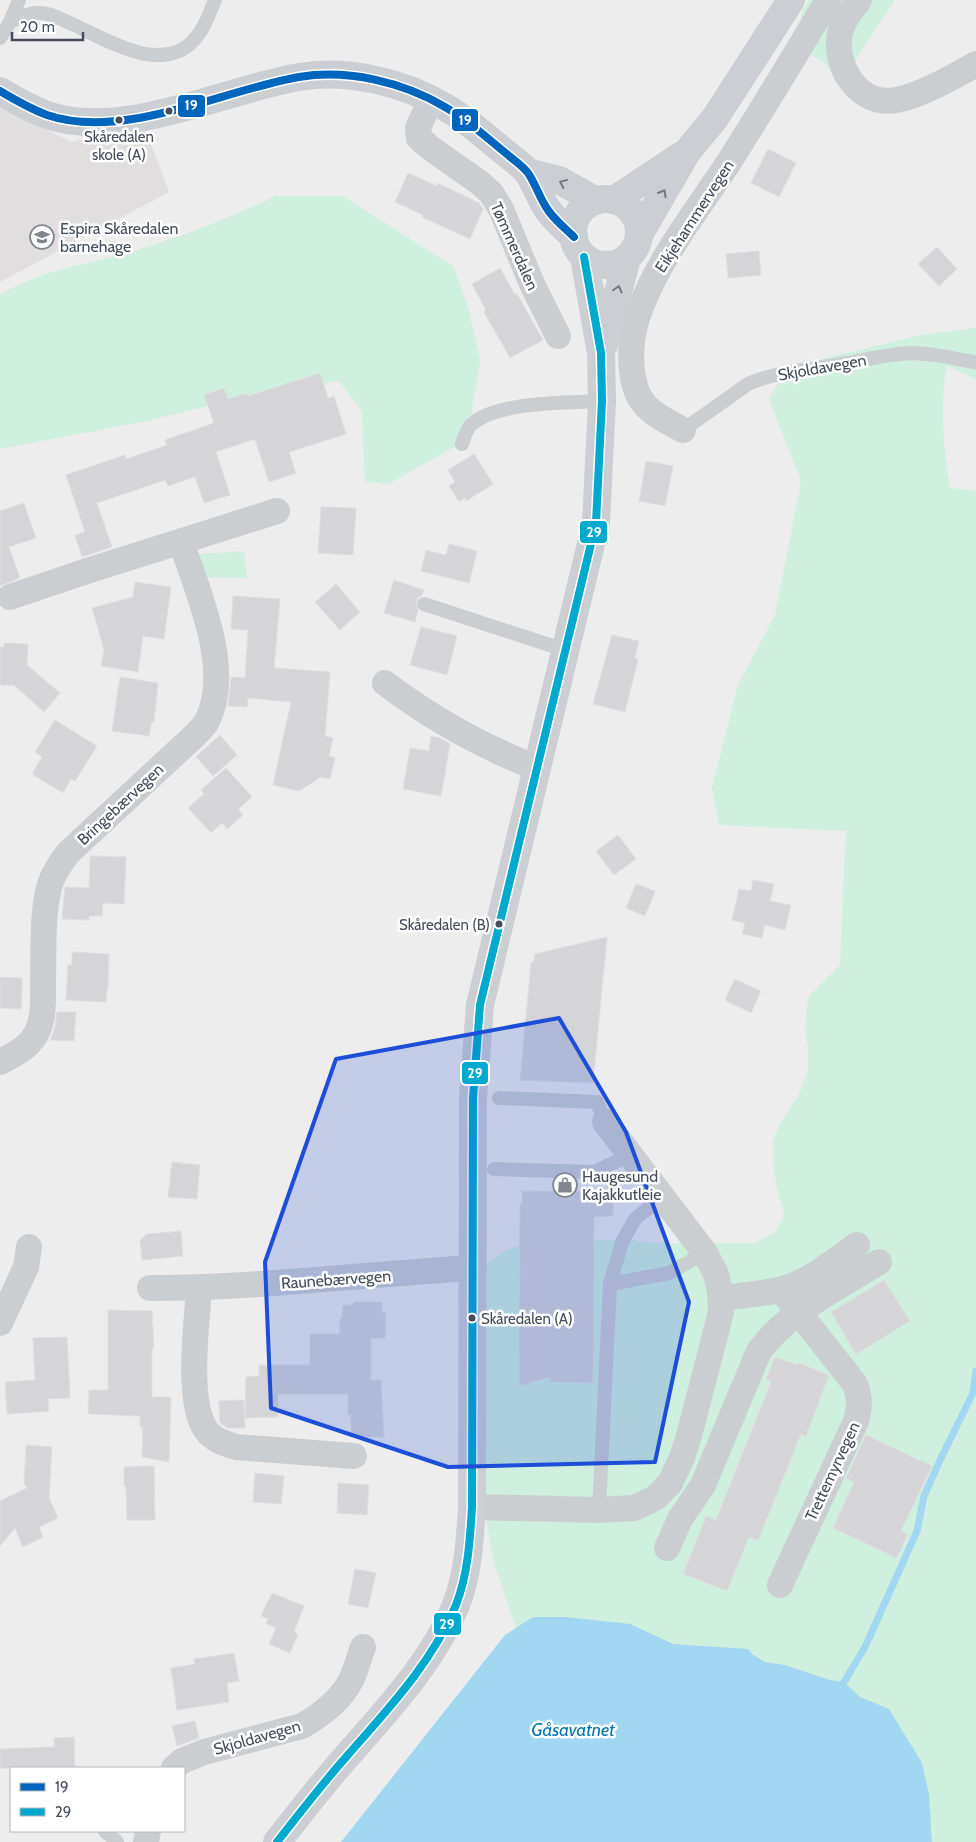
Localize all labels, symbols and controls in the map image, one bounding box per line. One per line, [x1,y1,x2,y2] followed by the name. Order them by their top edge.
[12,10,84,42] scale bar
[20,18,55,36] text: 20 m
[177,94,206,118] line badge: 19
[184,96,198,114] text: 19
[164,106,174,116] unlabelled marker
[451,108,479,132] line badge: 19
[458,111,472,129] text: 19
[114,115,124,125] marker: Skåredalen skole (A)
[84,128,154,164] place label: Skåredalen skole (A)
[651,157,738,276] street label: Eikjehammervegen
[559,178,568,189] one-way arrow
[657,190,667,199] one-way arrow
[487,199,542,293] street label: Tømmerdalen
[60,219,178,256] place label: Espira Skåredalen barnehage
[29,224,55,250] school or university icon: Espira Skåredalen barnehage
[613,286,623,294] one-way arrow
[776,350,868,385] street label: Skjoldavegen
[579,520,608,544] line badge: 29
[586,523,602,541] text: 29
[73,760,167,849] street label: Bringebærvegen
[399,916,490,934] place label: Skåredalen (B)
[494,919,504,929] marker: Skåredalen (B)
[461,1061,489,1085] line badge: 29
[467,1064,483,1082] text: 29
[582,1167,661,1204] place label: Haugesund Kajakkutleie
[552,1172,578,1198] shop icon: Haugesund Kajakkutleie
[280,1266,392,1293] street label: Raunebærvegen
[481,1310,573,1328] place label: Skåredalen (A)
[467,1313,477,1323] marker: Skåredalen (A)
[801,1419,864,1524] street label: Trettemyrvegen
[433,1612,462,1636] line badge: 29
[439,1615,455,1633] text: 29
[211,1716,303,1759] street label: Skjoldavegen
[531,1719,615,1741] water label: Gåsavatnet
[10,1767,185,1832] legend
[55,1778,68,1796] text: 19
[55,1803,71,1821] text: 29

